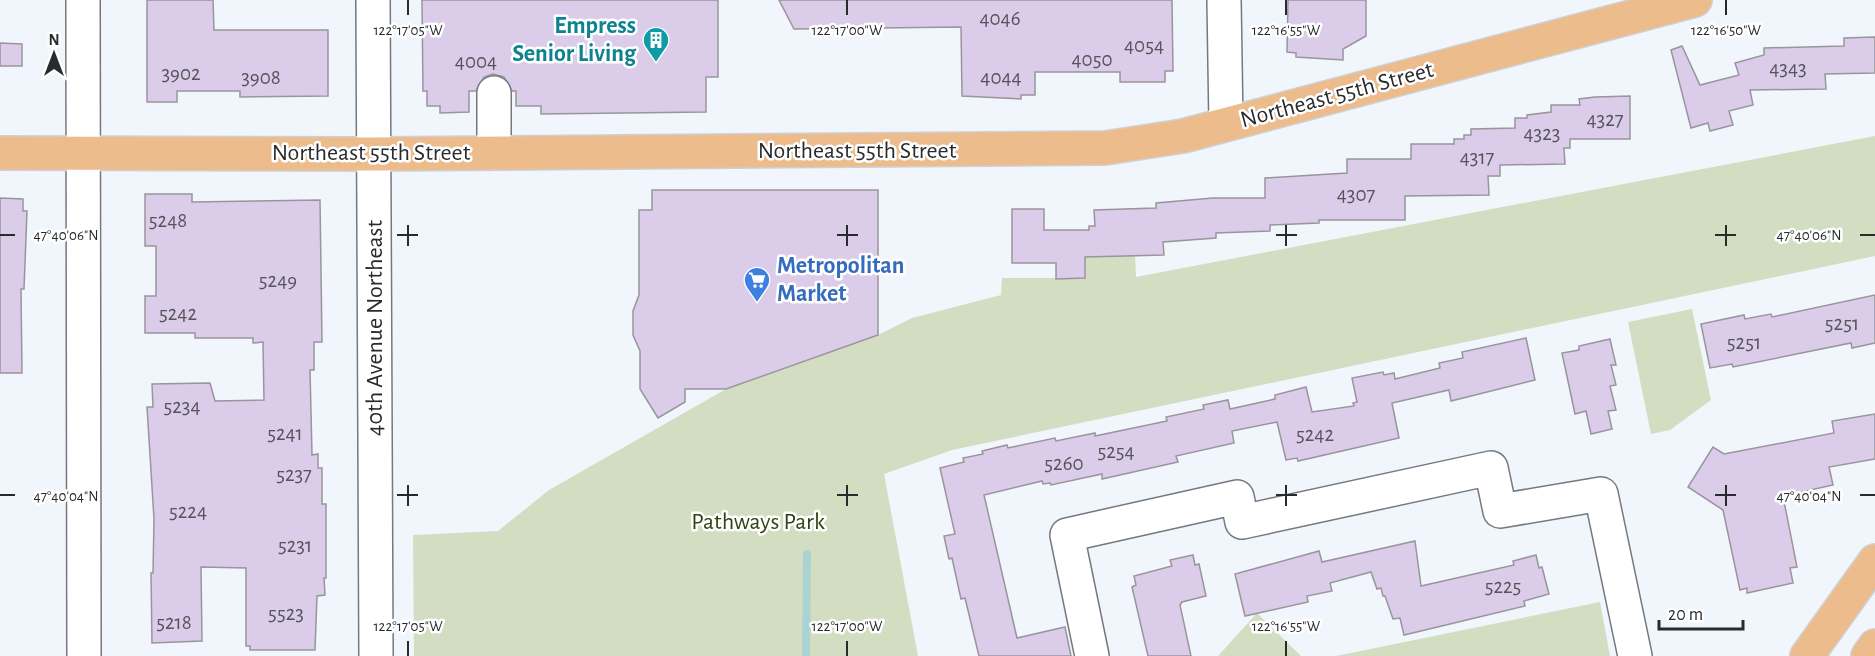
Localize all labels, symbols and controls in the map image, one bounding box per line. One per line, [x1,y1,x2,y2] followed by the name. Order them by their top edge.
[979,8,1021,29] house number: 4046
[512,14,637,66] place label: Empress Senior Living
[373,23,443,38] text: 122°17'05"W
[812,23,883,38] text: 122°17'00"W
[1252,23,1321,38] text: 122°16'55"W
[1691,23,1762,38] text: 122°16'50"W
[24,24,84,84] north arrow
[641,25,671,63] building icon: Empress Senior Living
[48,32,60,48] text: N
[1124,35,1164,56] house number: 4054
[1071,49,1113,70] house number: 4050
[455,51,497,72] house number: 4004
[1238,58,1436,132] street label: Northeast 55th Street
[1769,58,1807,79] house number: 4343
[161,63,201,84] house number: 3902
[241,67,281,88] house number: 3908
[980,67,1022,88] house number: 4044
[1586,109,1624,130] house number: 4327
[1524,123,1560,144] house number: 4323
[758,139,957,163] street label: Northeast 55th Street
[272,141,471,165] street label: Northeast 55th Street
[1460,147,1495,168] house number: 4317
[1337,184,1376,205] house number: 4307
[149,210,187,231] house number: 5248
[363,220,387,436] street label: 40th Avenue Northeast
[34,228,98,243] text: 47°40'06"N
[1777,228,1841,243] text: 47°40'06"N
[777,254,904,306] place label: Metropolitan Market
[742,265,772,303] supermarket icon: Metropolitan Market
[259,270,297,291] house number: 5249
[159,303,197,324] house number: 5242
[1825,313,1859,334] house number: 5251
[1727,332,1761,353] house number: 5251
[163,396,201,417] house number: 5234
[267,423,303,444] house number: 5241
[1296,424,1334,445] house number: 5242
[1097,441,1135,462] house number: 5254
[1044,453,1084,474] house number: 5260
[276,464,312,485] house number: 5237
[33,489,99,504] text: 47°40'04"N
[1776,489,1842,504] text: 47°40'04"N
[169,501,207,522] house number: 5224
[691,510,825,534] park label: Pathways Park
[278,535,312,556] house number: 5231
[1485,576,1521,597] house number: 5225
[1659,593,1743,631] scale bar
[268,603,304,624] house number: 5523
[1668,606,1703,624] text: 20 m
[156,612,192,633] house number: 5218
[373,619,443,634] text: 122°17'05"W
[812,619,883,634] text: 122°17'00"W
[1252,619,1321,634] text: 122°16'55"W

